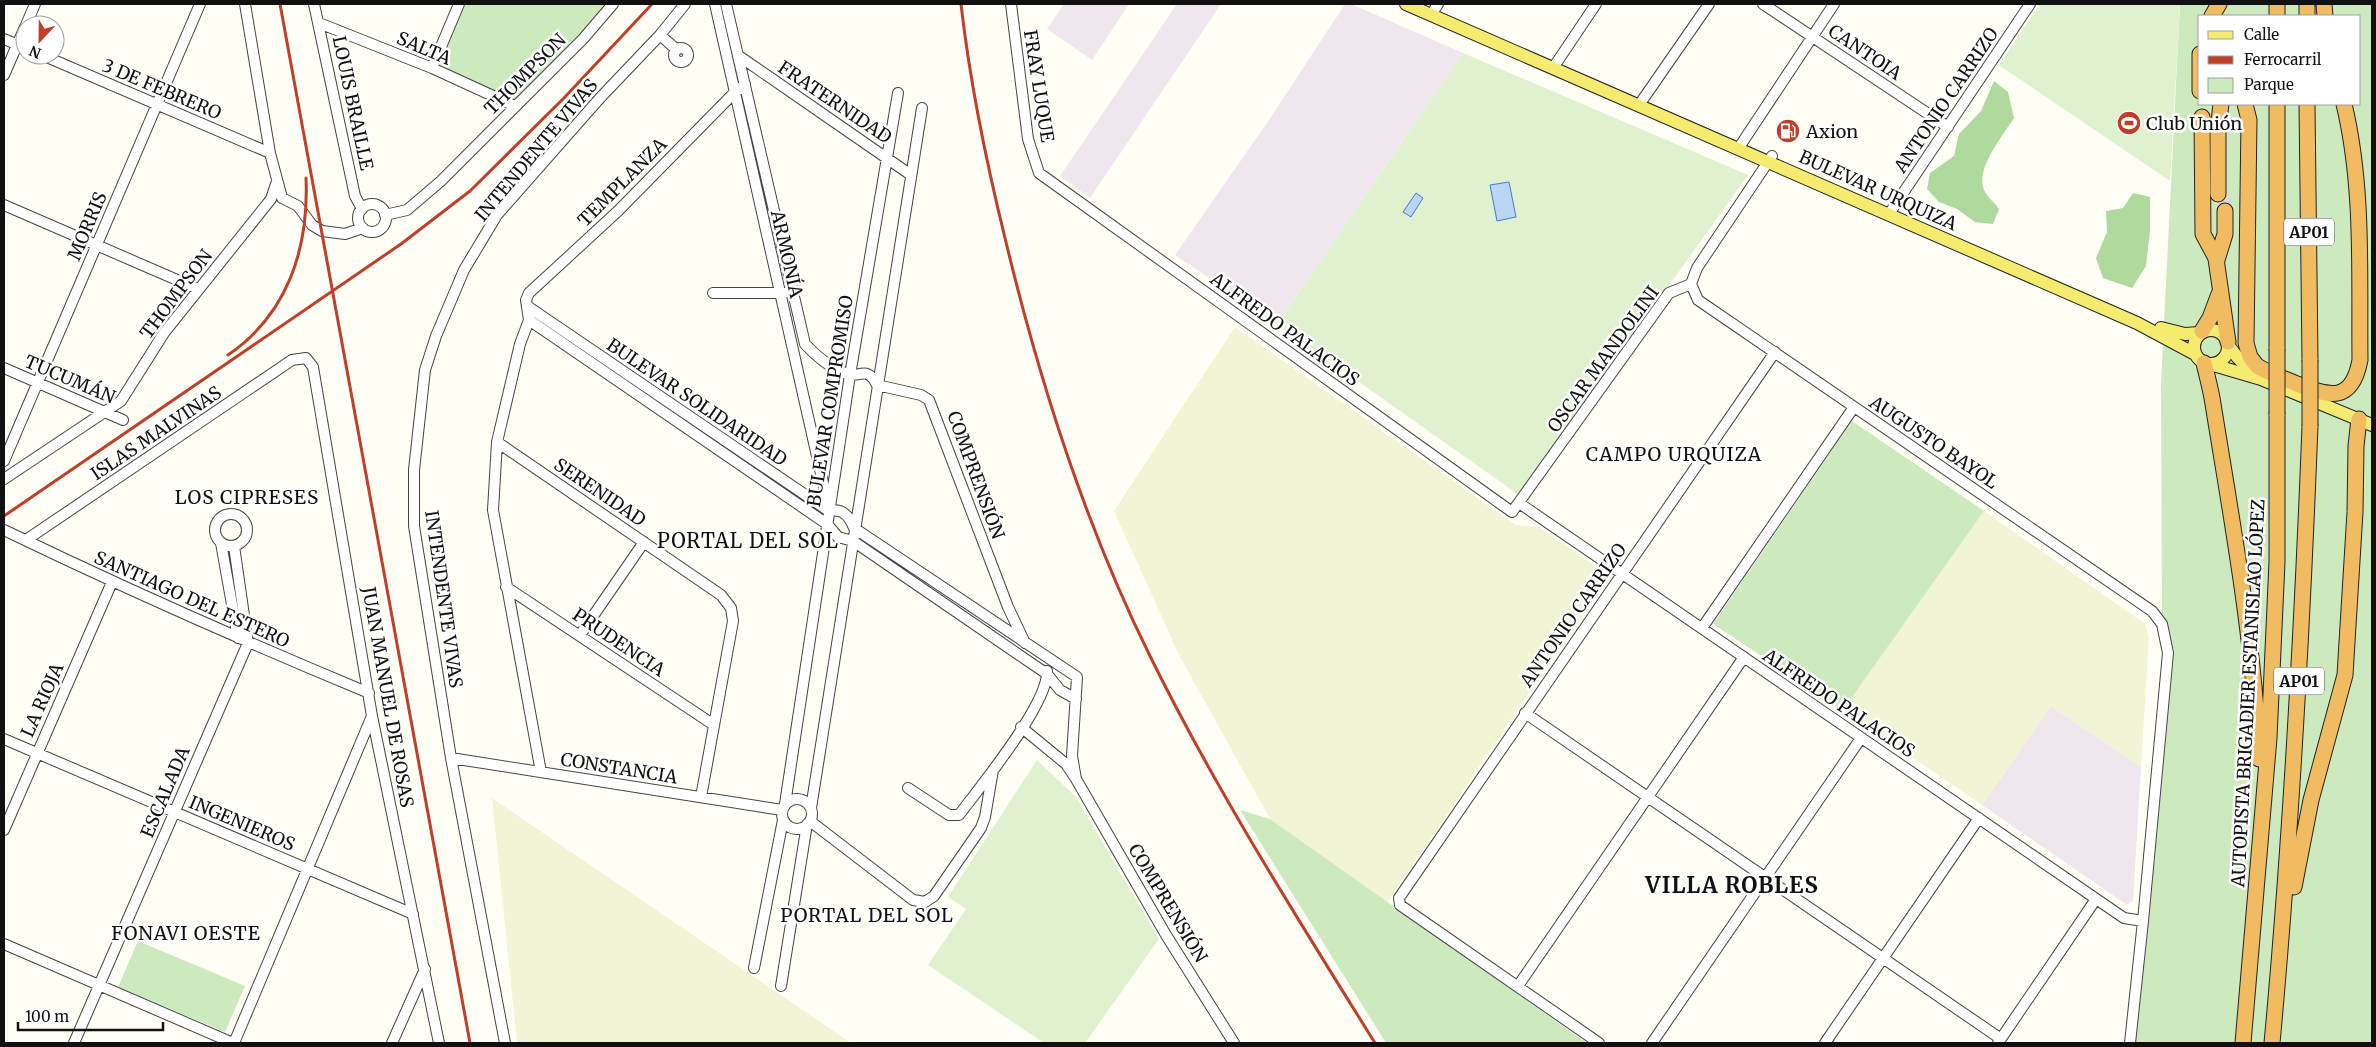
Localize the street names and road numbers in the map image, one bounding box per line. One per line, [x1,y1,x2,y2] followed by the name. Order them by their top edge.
[1824,19,1906,85] street label: CANTOIA
[1888,23,2003,178] street label: ANTONIO CARRIZO
[393,26,455,70] street label: SALTA
[479,28,571,120] street label: THOMPSON
[1019,28,1059,144] street label: FRAY LUQUE
[328,34,379,173] street label: LOUIS BRAILLE
[99,54,225,124] street label: 3 DE FEBRERO
[774,56,896,148] street label: FRATERNIDAD
[470,74,603,226] street label: INTENDENTE VIVAS
[573,133,671,231] street label: TEMPLANZA
[1795,145,1961,235] street label: BULEVAR URQUIZA
[62,188,112,264] street label: MORRIS
[766,207,808,300] street label: ARMONÍA
[2284,218,2334,246] road number: AP01
[135,245,217,343] street label: THOMPSON
[1205,267,1364,391] street label: ALFREDO PALACIOS
[1542,281,1664,437] street label: OSCAR MANDOLINI
[802,294,858,508] street label: BULEVAR COMPROMISO
[602,333,792,471] street label: BULEVAR SOLIDARIDAD
[21,350,119,408] street label: TUCUMÁN
[86,381,226,485] street label: ISLAS MALVINAS
[1864,390,2003,494] street label: AUGUSTO BAYOL
[942,408,1010,542] street label: COMPRENSIÓN
[550,453,650,531] street label: SERENIDAD
[2226,498,2270,889] street label: AUTOPISTA BRIGADIER ESTANISLAO LÓPEZ
[420,509,468,690] street label: INTENDENTE VIVAS
[1514,539,1631,692] street label: ANTONIO CARRIZO
[91,545,293,653] street label: SANTIAGO DEL ESTERO
[357,584,419,809] street label: JUAN MANUEL DE ROSAS
[568,603,670,681] street label: PRUDENCIA
[1758,643,1920,763] street label: ALFREDO PALACIOS
[16,659,69,741] street label: LA RIOJA
[2274,668,2324,694] road number: AP01
[136,743,195,841] street label: ESCALADA
[559,747,679,789] street label: CONSTANCIA
[185,790,299,856] street label: INGENIEROS
[1124,839,1213,967] street label: COMPRENSIÓN

